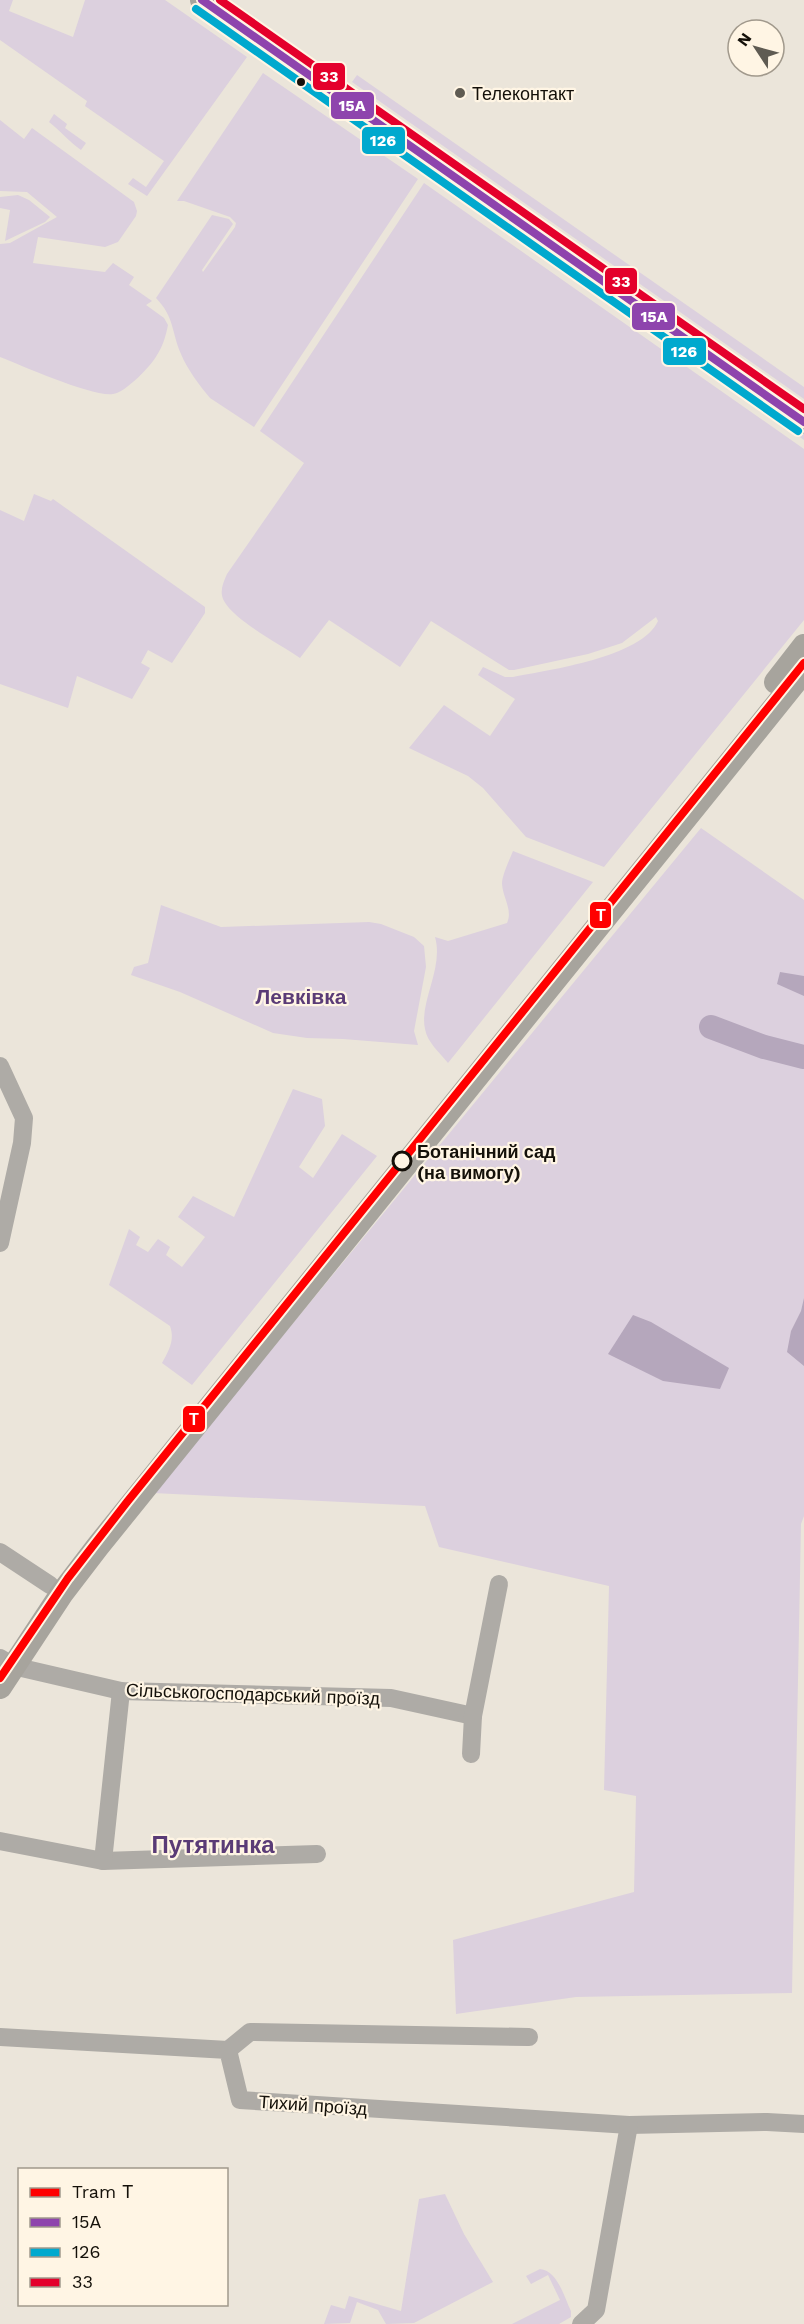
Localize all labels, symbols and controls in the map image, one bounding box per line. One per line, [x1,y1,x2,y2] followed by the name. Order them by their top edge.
[726,18,786,78] north arrow
[733,29,755,50] text: N
[312,62,346,91] line badge: 33
[320,67,338,86] text: 33
[295,76,307,88] unlabelled marker
[472,83,574,104] place label: Телеконтакт
[453,86,467,100] marker: Телеконтакт
[330,91,375,120] line badge: 15A
[338,96,366,115] text: 15A
[361,126,406,155] line badge: 126
[370,131,396,150] text: 126
[604,267,638,295] line badge: 33
[612,272,630,291] text: 33
[631,302,676,331] line badge: 15A
[640,307,668,326] text: 15A
[662,337,707,366] line badge: 126
[671,342,697,361] text: 126
[589,901,612,929] line badge: Т
[596,906,606,925] text: Т
[256,984,347,1009] district label: Левківка
[417,1141,556,1183] place label: Ботанічний сад (на вимогу)
[392,1151,412,1171] marker: Ботанічний сад (на вимогу)
[182,1405,206,1433] line badge: Т
[189,1410,199,1429] text: Т
[126,1679,381,1709] street label: Сільськогосподарський проїзд
[151,1831,275,1859] district label: Путятинка
[258,2091,368,2119] street label: Тихий проїзд
[18,2168,228,2306] legend
[72,2181,133,2202] text: Tram Т
[72,2211,101,2232] text: 15A
[72,2241,100,2262] text: 126
[72,2271,93,2292] text: 33

